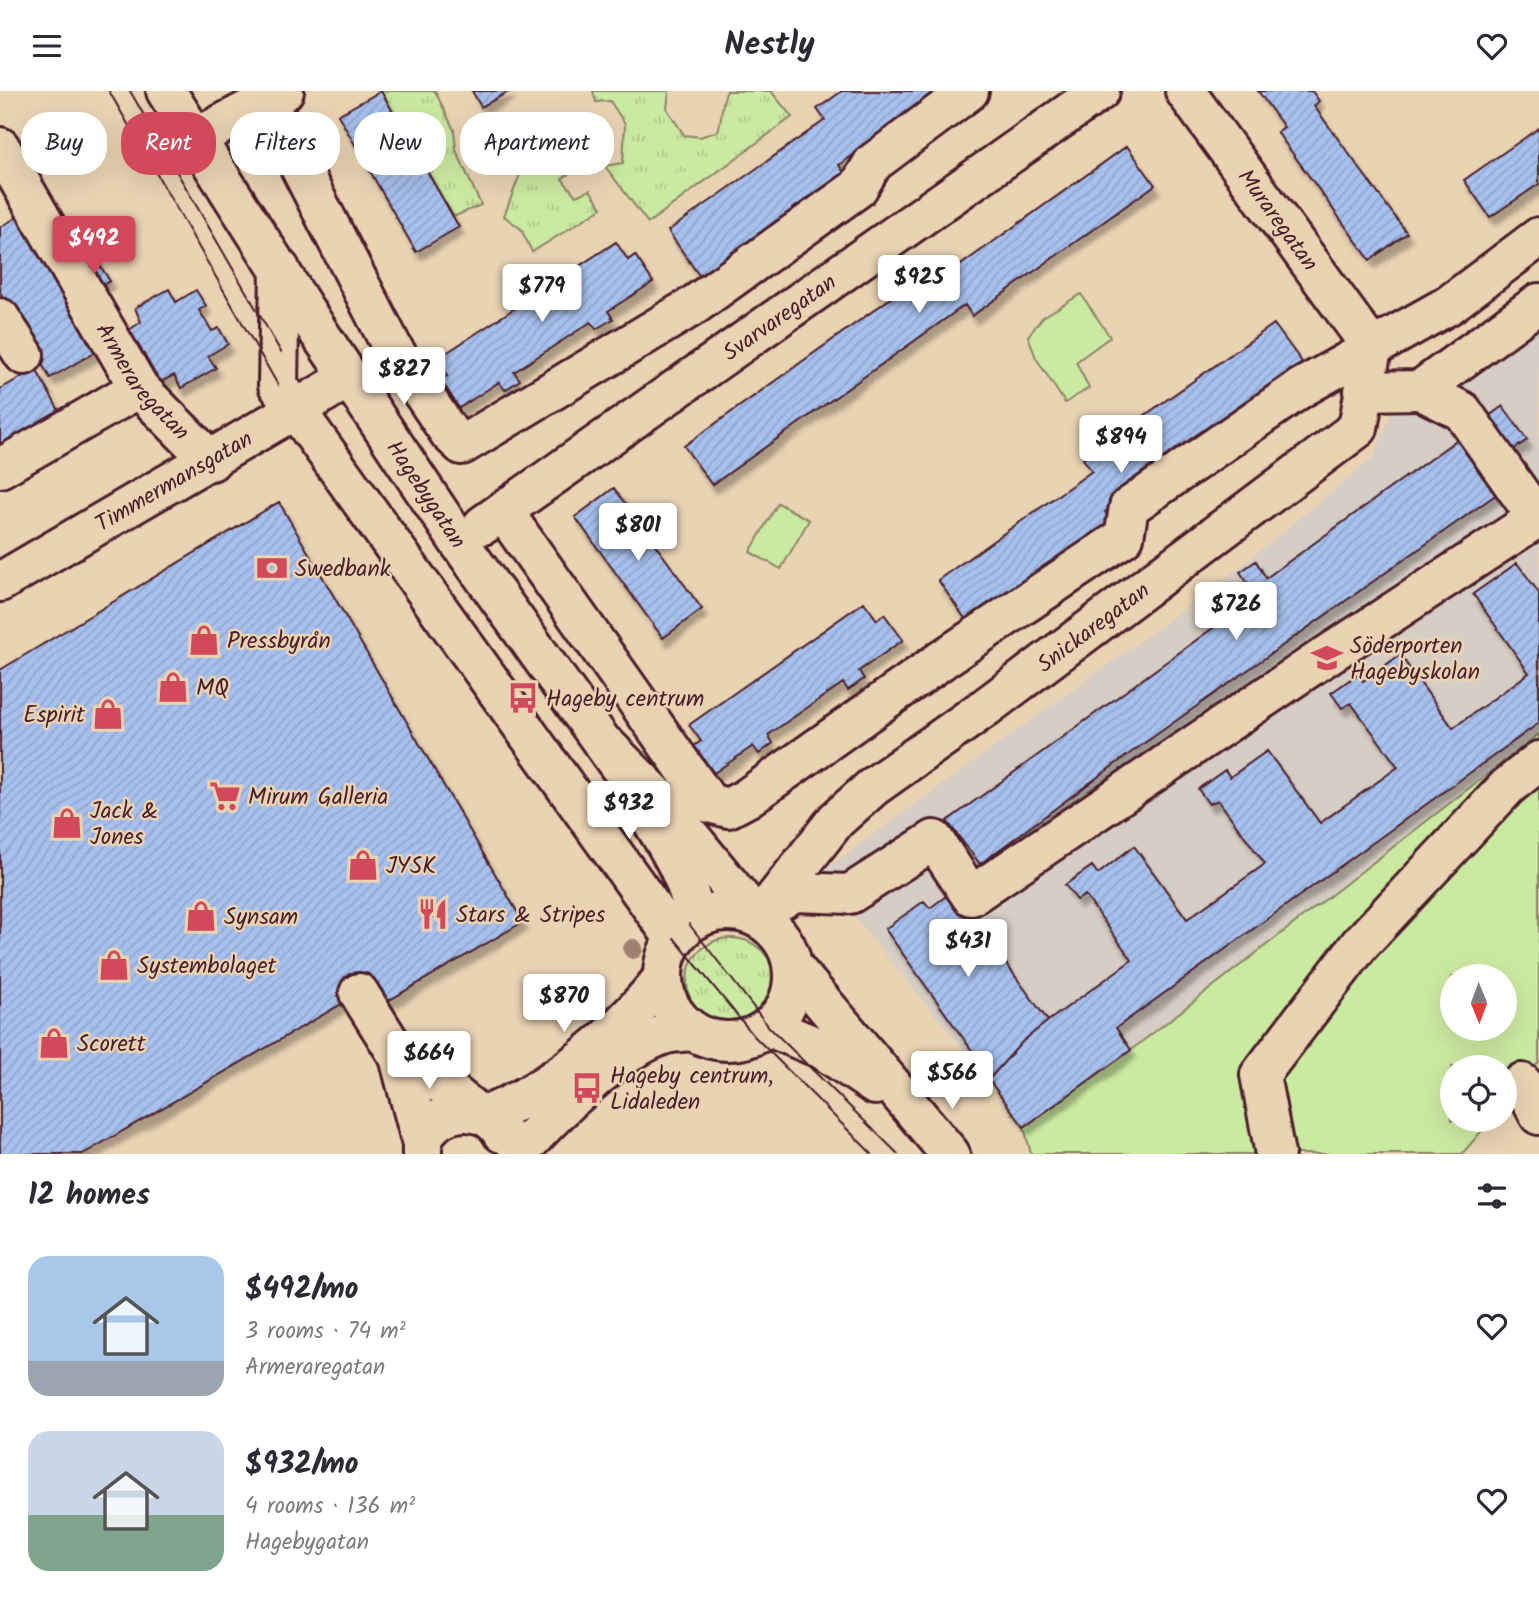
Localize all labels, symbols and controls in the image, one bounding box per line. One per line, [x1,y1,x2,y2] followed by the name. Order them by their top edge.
[724,20,815,71] text: Nestly
[28,27,66,65] icon: menu
[1473,27,1511,65] icon: heart
[21,112,107,175] chip: Buy
[121,112,216,175] chip: Rent
[230,112,340,175] chip: Filters
[354,112,446,175] chip: New
[460,112,614,175] chip: Apartment
[1227,162,1327,280] street label: Muraregatan
[53,216,135,276] pin: $492
[68,221,120,257] text: $492
[878,255,960,315] pin: $925
[894,260,944,296] text: $925
[501,265,583,324] pin: $779
[716,266,845,371] street label: Svarvaregatan
[519,269,565,305] text: $779
[85,316,197,450] street label: Armeraregatan
[363,347,445,407] pin: $827
[378,352,430,388] text: $827
[1080,415,1162,475] pin: $894
[1095,420,1147,456] text: $894
[89,422,260,543] street label: Timmermansgatan
[376,433,475,557] street label: Hagebygatan
[597,503,679,563] pin: $801
[615,508,661,544] text: $801
[255,551,289,585] bank icon: Swedbank
[295,552,391,588] place label: Swedbank
[1030,574,1158,683] street label: Snickaregatan
[1195,582,1277,642] pin: $726
[1211,587,1261,623] text: $726
[187,623,221,657] shop icon: Pressbyrån
[227,624,331,660] place label: Pressbyrån
[1350,629,1480,691] place label: Söderporten Hagebyskolan
[1310,641,1344,675] school or university icon: Söderporten Hagebyskolan
[156,670,190,704] shop icon: MQ
[196,671,229,707] place label: MQ
[506,681,540,715] bus stop icon: Hageby centrum
[546,682,704,718] place label: Hageby centrum
[91,697,125,731] shop icon: Espirit
[23,698,86,734] place label: Espirit
[208,779,242,813] supermarket icon: Mirum Galleria
[248,780,388,816] place label: Mirum Galleria
[588,781,670,841] pin: $932
[603,786,655,822] text: $932
[90,794,158,856] place label: Jack & Jones
[50,806,84,840] shop icon: Jack & Jones
[346,848,380,882] shop icon: JYSK
[386,849,436,885] place label: JYSK
[416,897,450,931] restaurant icon: Stars & Stripes
[456,898,605,934] place label: Stars & Stripes
[184,899,218,933] shop icon: Synsam
[224,900,298,936] place label: Synsam
[927,919,1009,979] pin: $431
[945,924,991,960] text: $431
[97,948,131,982] shop icon: Systembolaget
[137,949,278,985] place label: Systembolaget
[1440,964,1517,1041] north arrow
[1440,964,1517,1132] map controls
[523,975,605,1034] pin: $870
[539,979,589,1015] text: $870
[37,1026,71,1060] shop icon: Scorett
[77,1027,147,1063] place label: Scorett
[388,1031,470,1091] pin: $664
[403,1036,455,1072] text: $664
[911,1051,993,1111] pin: $566
[1440,1055,1517,1132] button: locate
[927,1056,977,1092] text: $566
[610,1059,774,1121] place label: Hageby centrum, Lidaleden
[570,1071,604,1105] bus stop icon: Hageby centrum, Lidaleden
[28,1172,150,1220] text: 12 homes
[1473,1177,1511,1215] icon: filters
[245,1266,359,1314] text: $492/mo
[84,1284,168,1368] icon: home
[1473,1307,1511,1345] icon: heart
[245,1314,406,1350] text: 3 rooms · 74 m²
[245,1350,385,1386] text: Armeraregatan
[245,1441,359,1489] text: $932/mo
[84,1459,168,1543] icon: home
[1473,1482,1511,1520] icon: heart
[245,1489,415,1525] text: 4 rooms · 136 m²
[245,1525,369,1561] text: Hagebygatan

